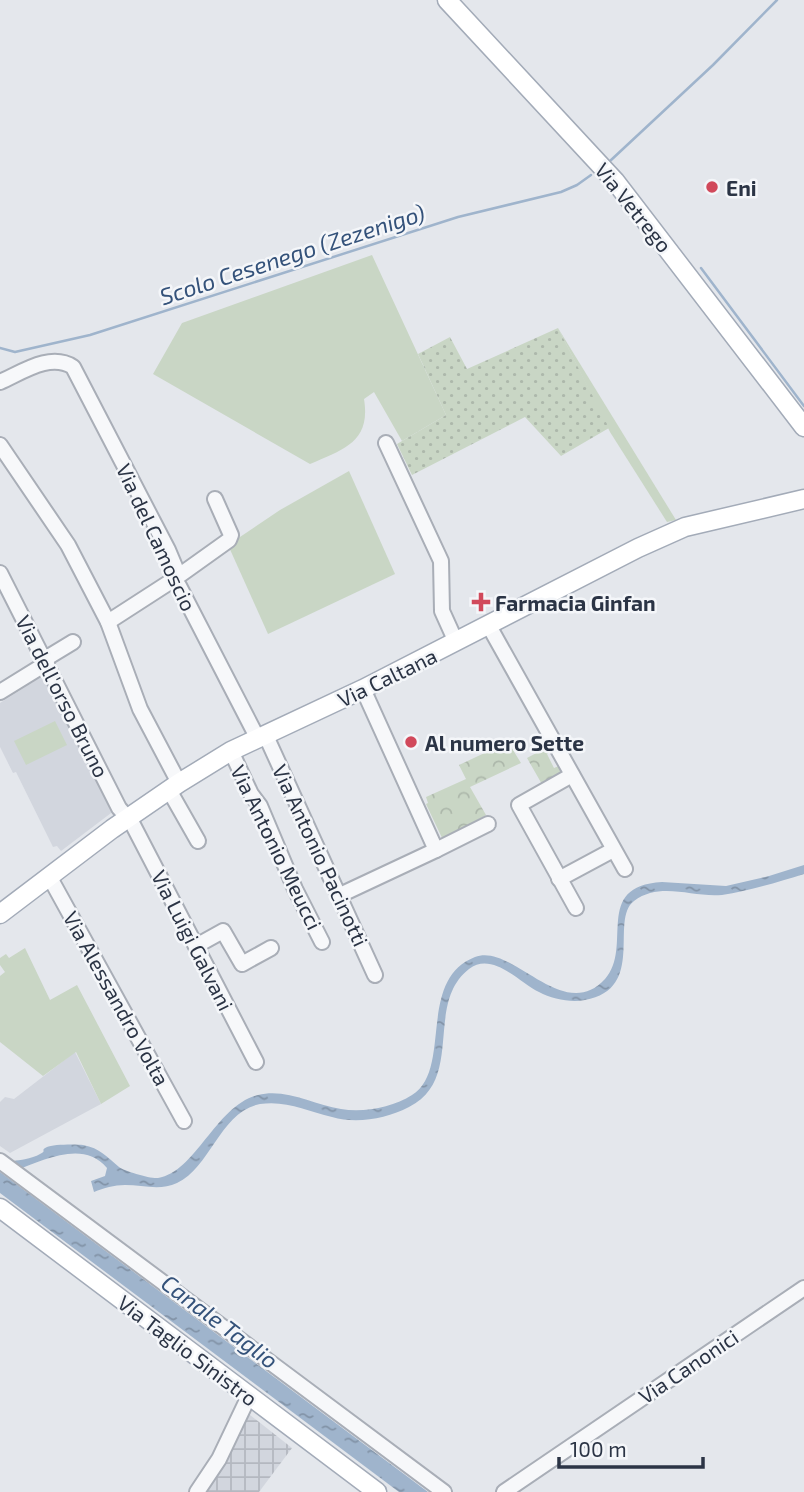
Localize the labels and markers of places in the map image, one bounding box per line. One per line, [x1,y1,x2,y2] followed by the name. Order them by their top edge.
[726,175,757,200] place label: Eni
[704,179,720,195] marker: Eni
[495,590,656,615] place label: Farmacia Ginfan
[473,594,489,610] marker: Farmacia Ginfan
[425,730,584,755] place label: Al numero Sette
[403,734,419,750] marker: Al numero Sette

